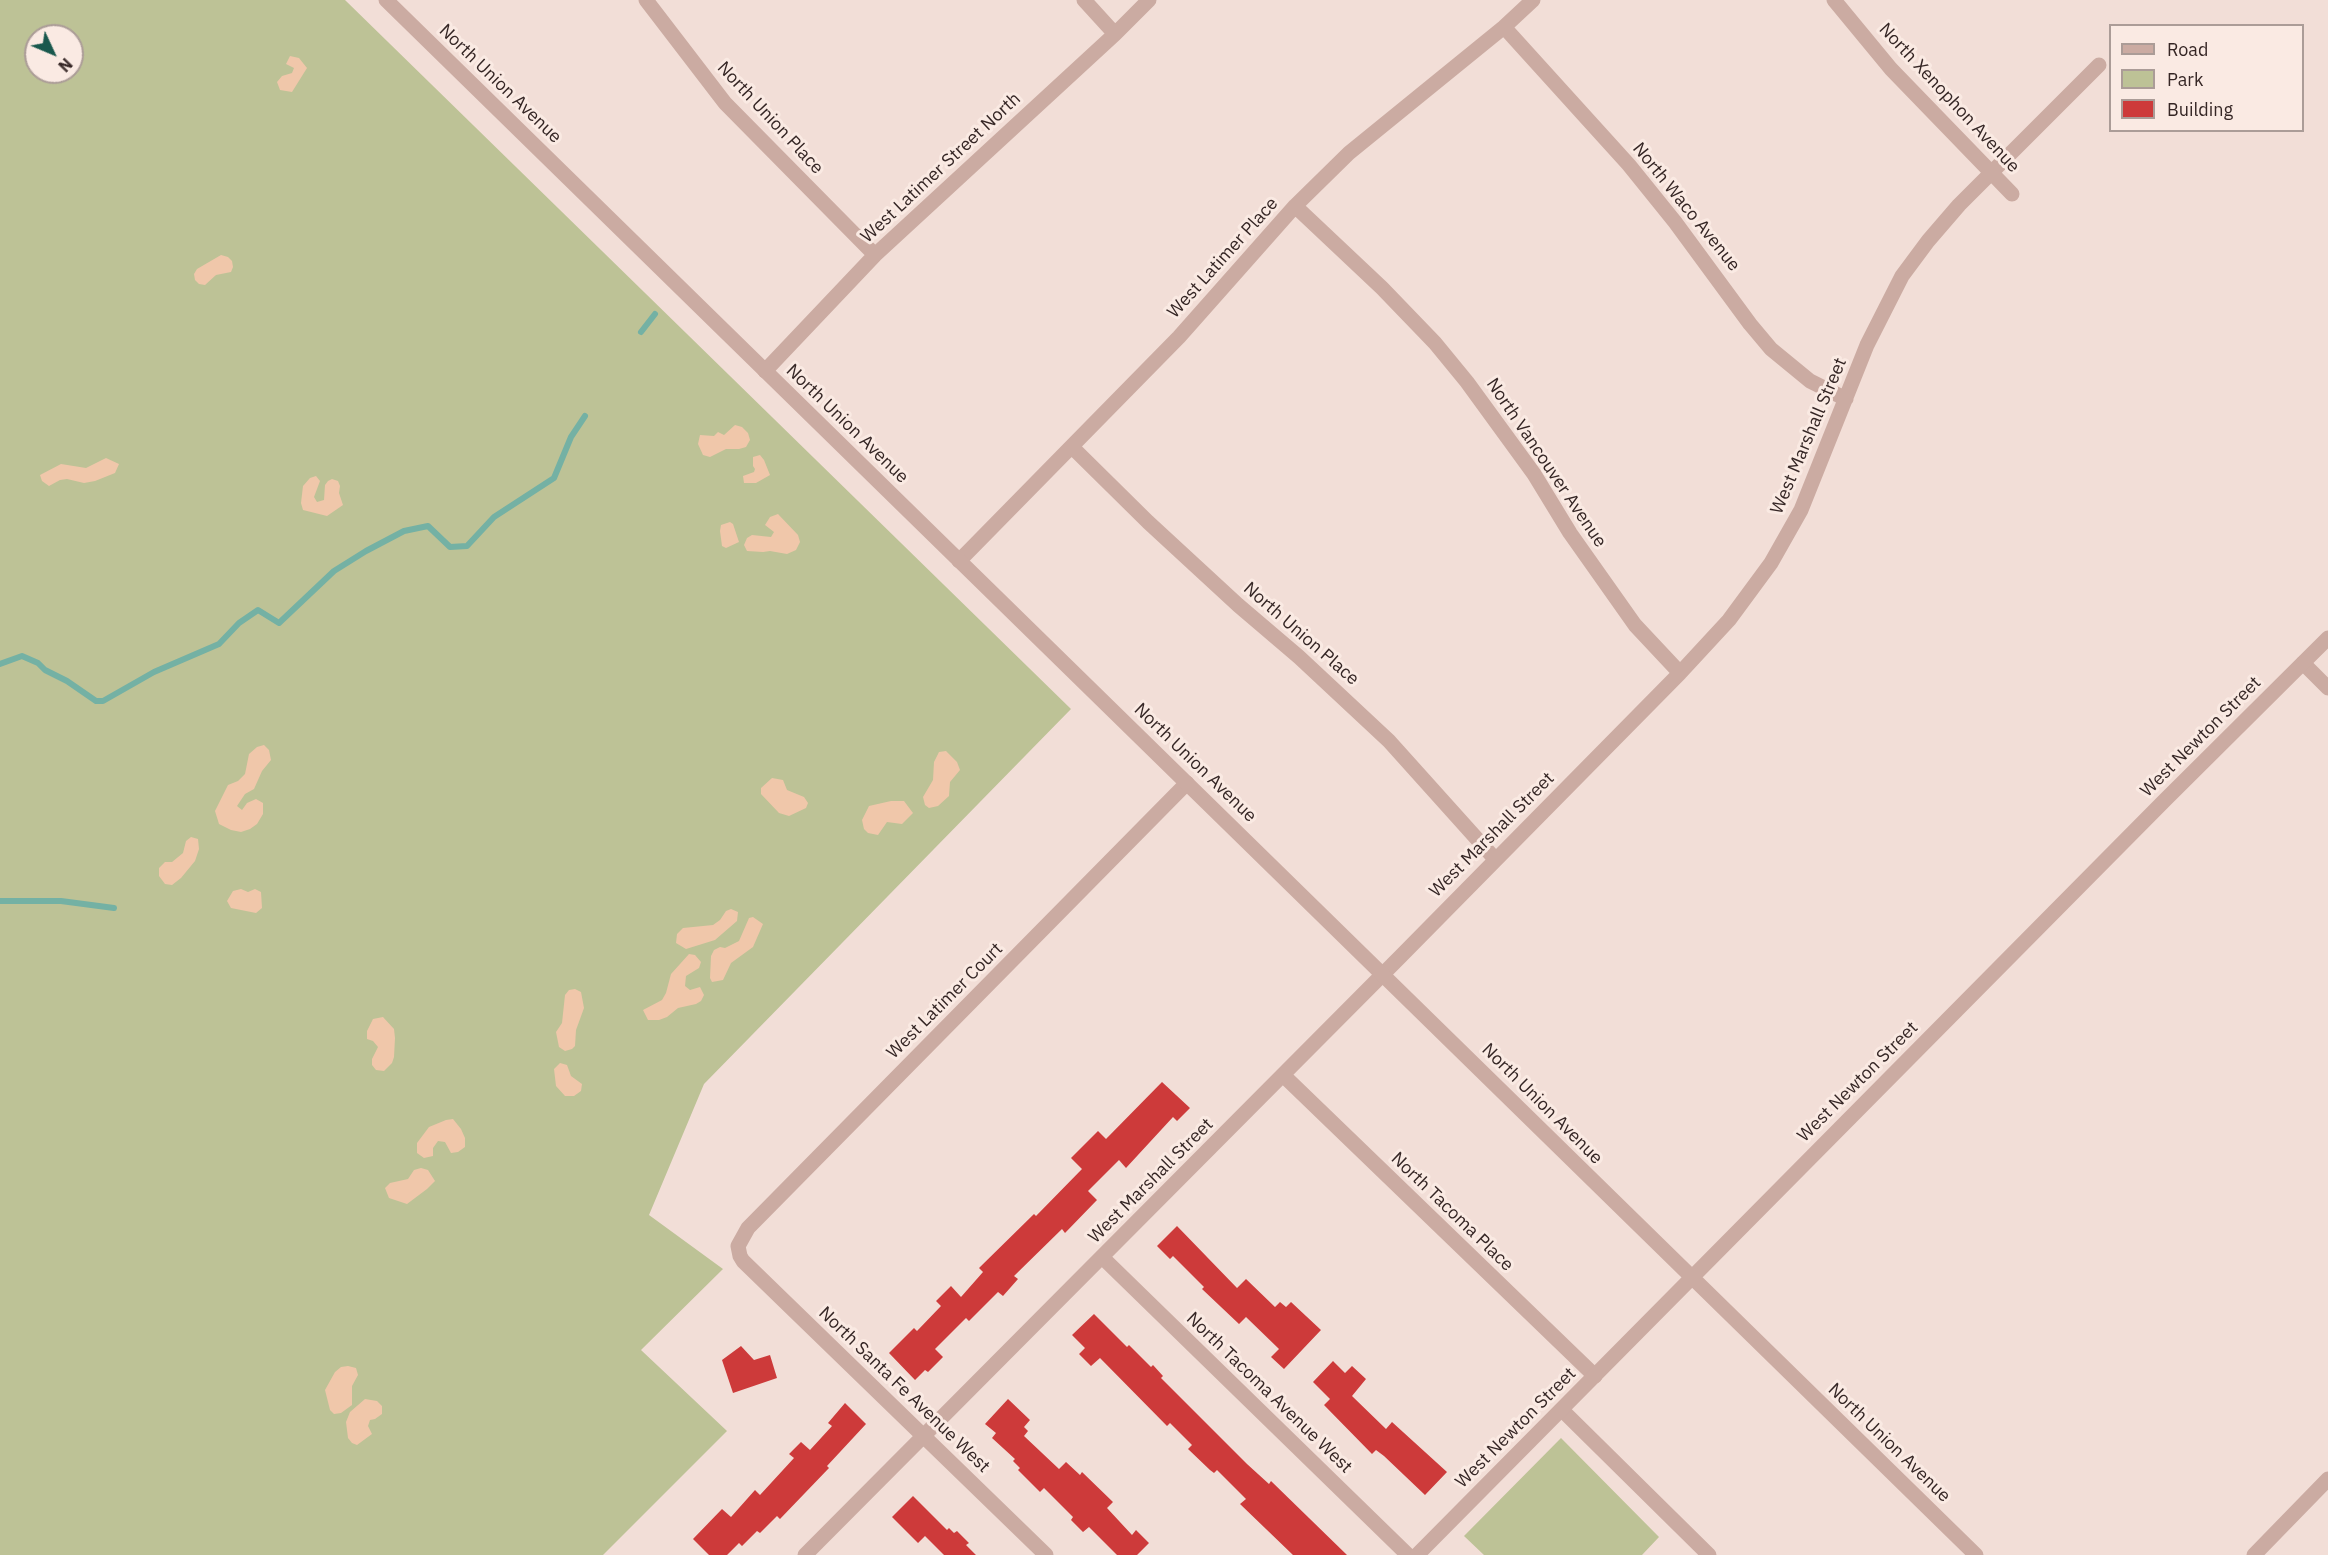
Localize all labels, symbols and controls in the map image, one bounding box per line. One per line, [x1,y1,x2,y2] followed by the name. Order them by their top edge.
[1874,19,2024,177] street label: North Xenophon Avenue
[434,20,566,148] street label: North Union Avenue
[24,24,84,84] north arrow
[2109,24,2304,132] legend
[2167,38,2208,61] text: Road
[54,54,77,76] text: N
[712,57,828,179] street label: North Union Place
[2167,68,2203,91] text: Park
[857,88,1025,248] street label: West Latimer Street North
[2167,98,2233,121] text: Building
[1628,138,1744,276] street label: North Waco Avenue
[1163,193,1283,323] street label: West Latimer Place
[1766,355,1852,517] street label: West Marshall Street
[781,360,913,488] street label: North Union Avenue
[1481,374,1611,552] street label: North Vancouver Avenue
[1239,578,1363,690] street label: North Union Place
[2136,672,2266,802] street label: West Newton Street
[1129,699,1261,827] street label: North Union Avenue
[1425,768,1559,902] street label: West Marshall Street
[882,938,1008,1064] street label: West Latimer Court
[1793,1017,1923,1147] street label: West Newton Street
[1477,1039,1607,1169] street label: North Union Avenue
[1084,1114,1218,1248] street label: West Marshall Street
[1386,1148,1518,1276] street label: North Tacoma Place
[814,1303,994,1477] street label: North Santa Fe Avenue West
[1181,1308,1357,1478] street label: North Tacoma Avenue West
[1451,1363,1581,1493] street label: West Newton Street
[1823,1379,1955,1507] street label: North Union Avenue

